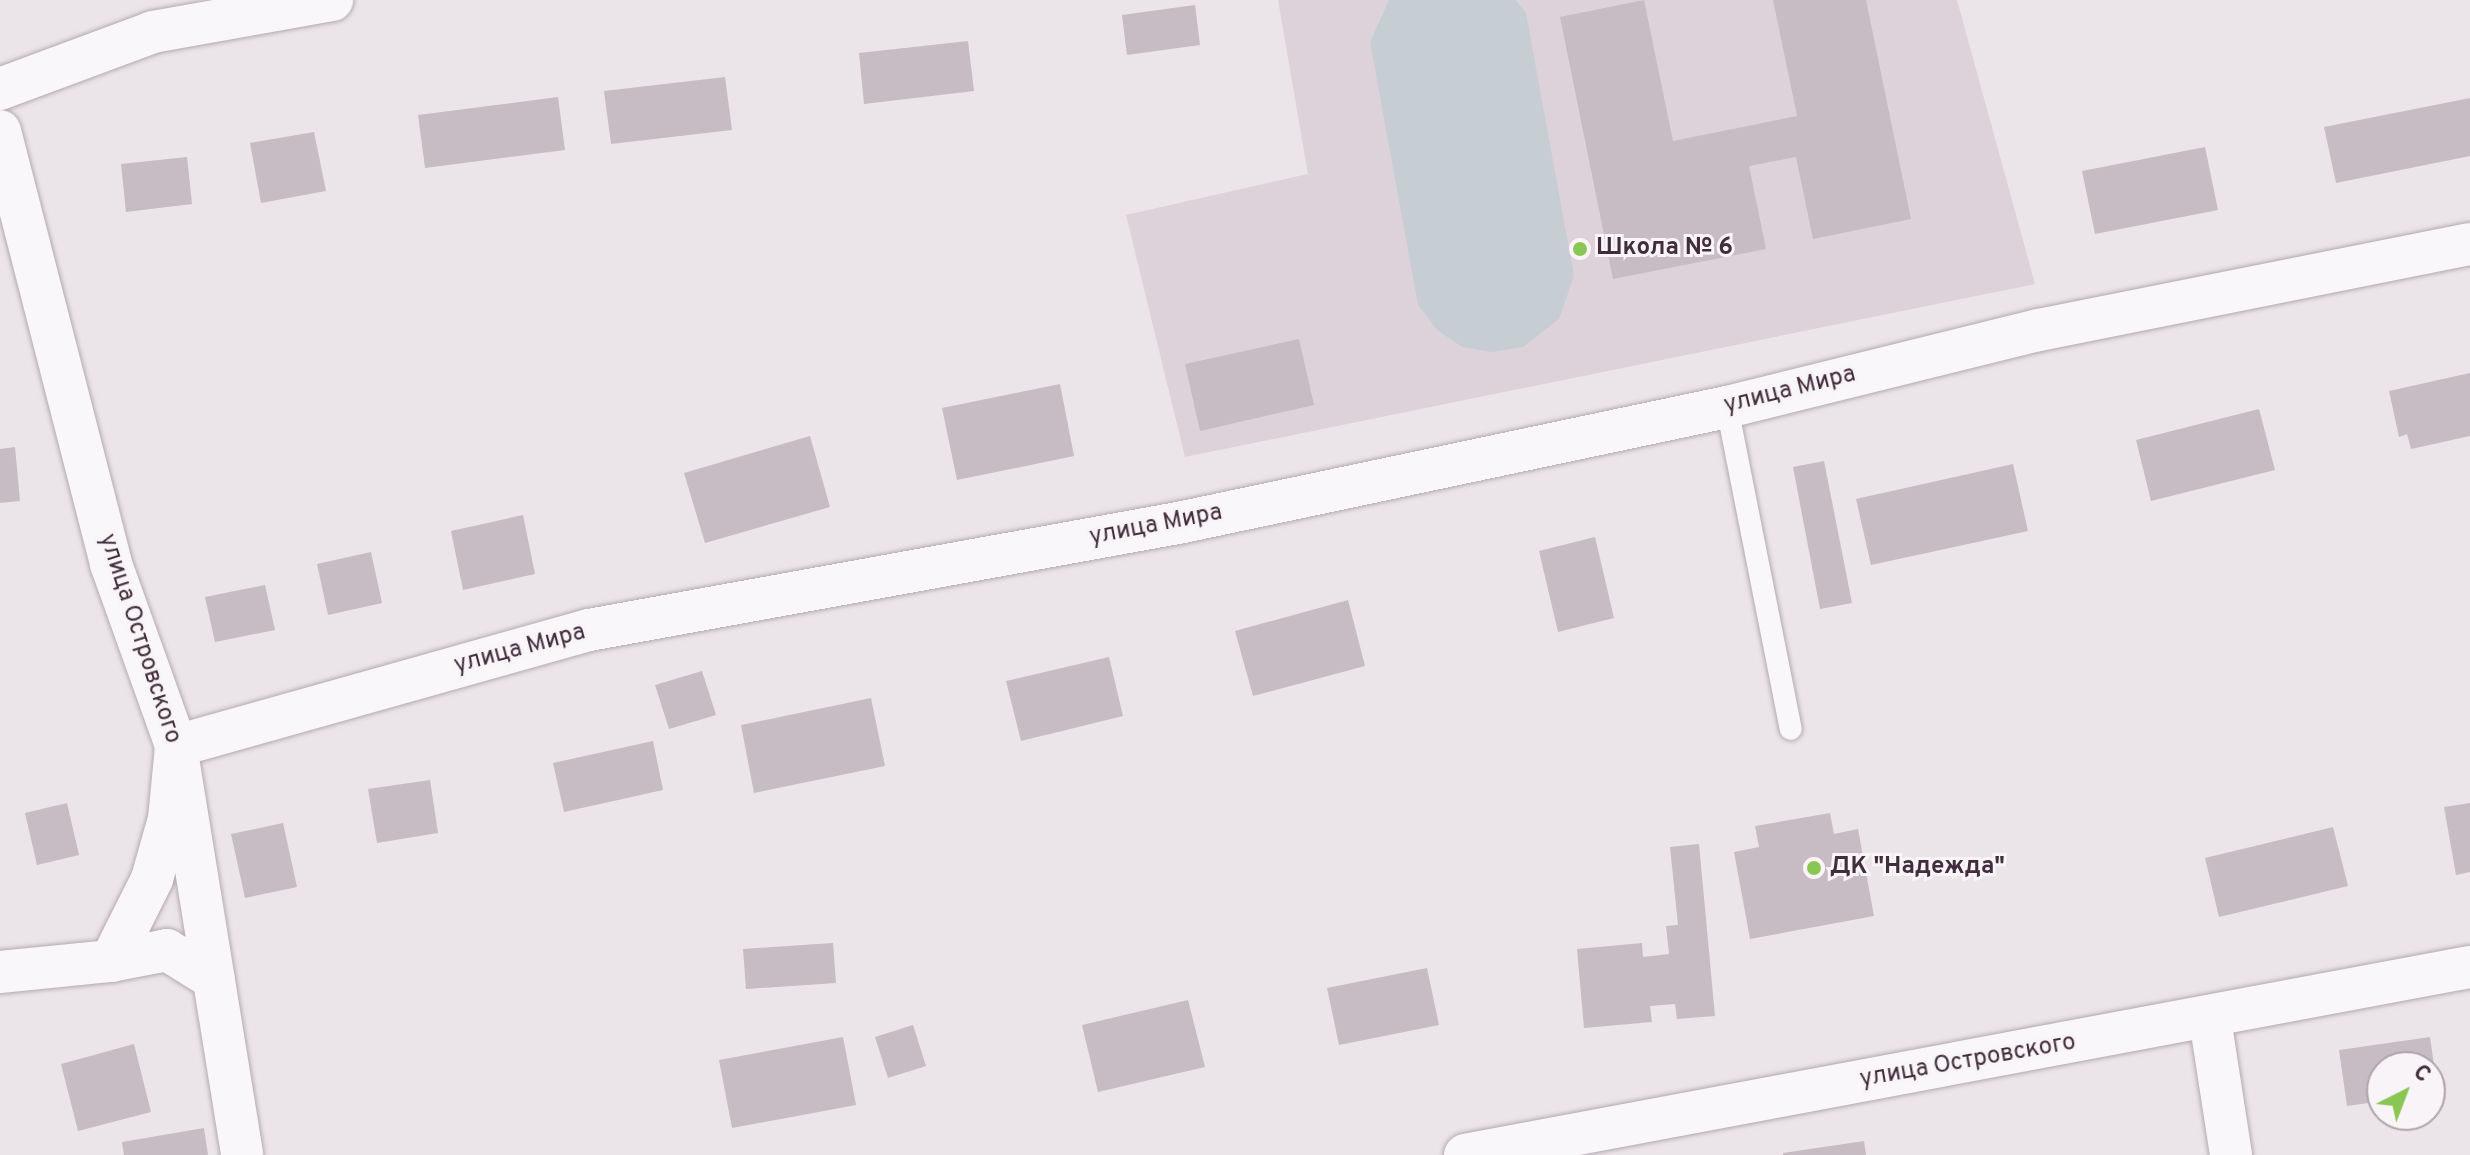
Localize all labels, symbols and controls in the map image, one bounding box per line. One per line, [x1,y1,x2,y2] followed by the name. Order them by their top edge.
[1596,235,1733,263] place label: Школа № 6
[1571,240,1589,258] marker: Школа № 6
[1721,361,1859,421] street label: улица Мира
[1087,499,1225,553] street label: улица Мира
[92,531,186,747] street label: улица Островского
[451,619,589,681] street label: улица Мира
[1830,854,2005,882] place label: ДК "Надежда"
[1805,859,1823,877] marker: ДК "Надежда"
[1858,1029,2078,1095] street label: улица Островского
[2366,1051,2446,1131] north arrow
[2407,1060,2435,1089] text: С

